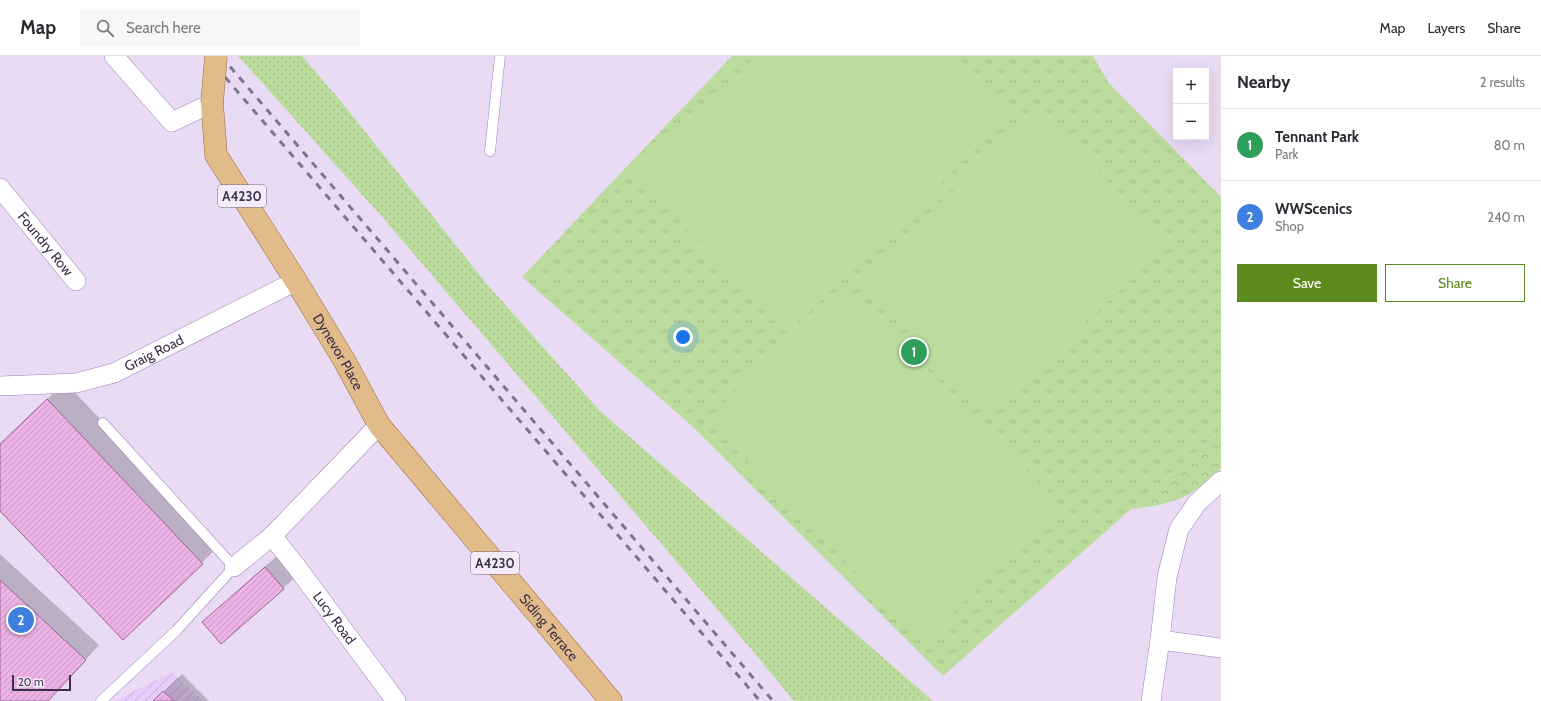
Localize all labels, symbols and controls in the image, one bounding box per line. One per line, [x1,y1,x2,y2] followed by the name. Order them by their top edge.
[80,10,360,46] search box
[20,16,56,39] text: Map
[94,17,116,39] icon: search
[126,19,201,37] text: Search here
[1380,19,1405,37] text: Map
[1427,19,1465,37] text: Layers
[1487,19,1521,37] text: Share
[1173,68,1209,140] map controls
[1173,68,1209,104] button: +
[1237,72,1290,92] text: Nearby
[1480,74,1525,90] text: 2 results
[1173,104,1209,140] button: −
[1275,128,1359,146] text: Tennant Park
[1248,137,1252,153] text: 1
[1494,137,1525,153] text: 80 m
[1275,146,1298,162] text: Park
[218,185,266,207] road number: A4230
[1275,200,1352,218] text: WWScenics
[14,208,77,280] street label: Foundry Row
[1247,209,1253,225] text: 2
[1487,209,1525,225] text: 240 m
[1275,218,1304,234] text: Shop
[1237,264,1377,302] button: Save
[1385,264,1525,302] button: Share
[309,310,368,393] street label: Dynevor Place
[673,327,693,347] your location
[121,330,186,375] street label: Graig Road
[901,337,927,367] pin: 1
[471,552,519,574] road number: A4230
[309,588,360,648] street label: Lucy Road
[516,590,582,665] street label: Siding Terrace
[8,605,34,635] pin: 2
[12,673,71,692] scale bar
[18,675,44,689] text: 20 m

